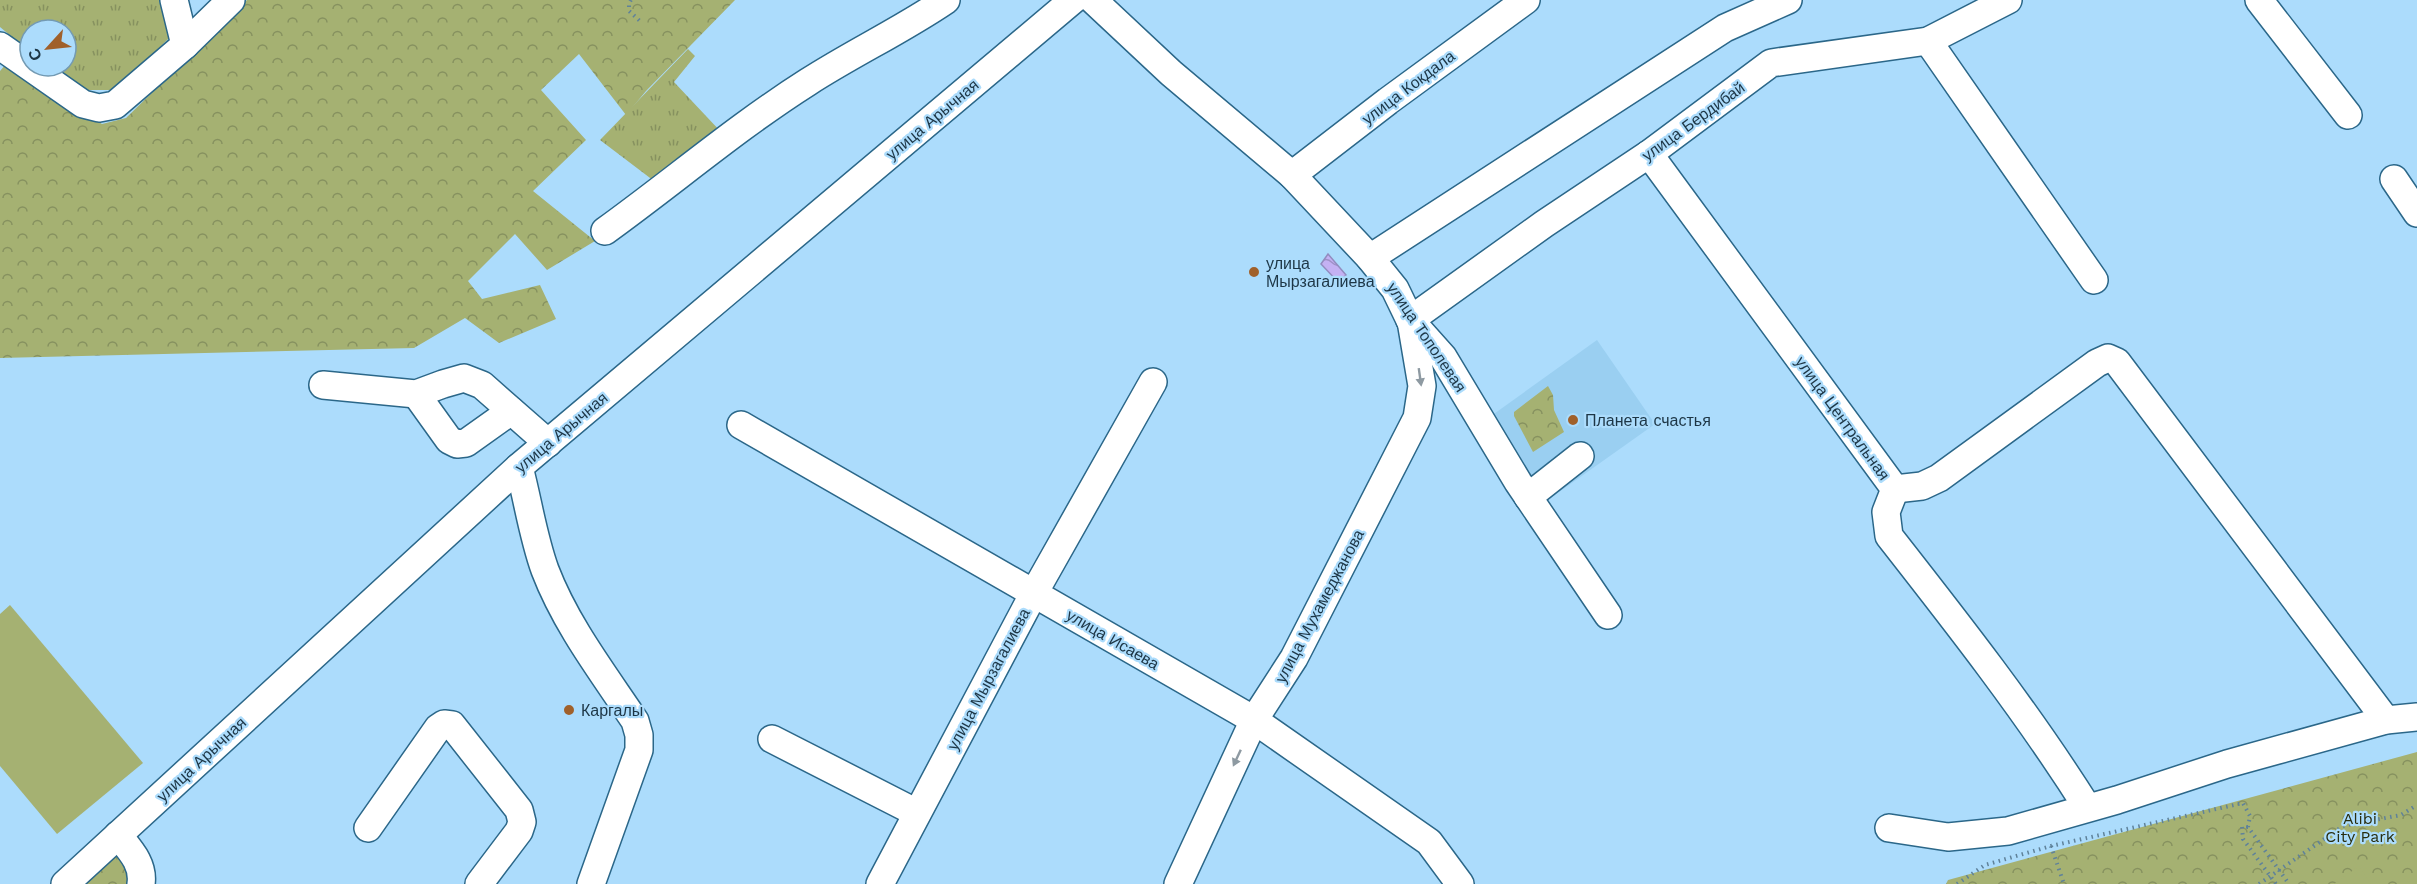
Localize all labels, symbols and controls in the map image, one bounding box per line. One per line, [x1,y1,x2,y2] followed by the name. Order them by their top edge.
[18,18,78,78] north arrow
[24,45,46,64] text: С
[1358,46,1458,128] street label: улица Кокдала
[882,75,983,164] street label: улица Арычная
[1638,78,1748,165] street label: улица Бердибай
[1266,254,1375,291] place label: улица Мырзагалиева
[1247,265,1261,279] marker: улица Мырзагалиева
[1383,279,1470,396] street label: улица Тополевая
[1791,353,1894,484] street label: улица Центральная
[1415,368,1424,387] one-way arrow
[511,388,612,477] street label: улица Арычная
[1585,411,1711,430] place label: Планета счастья
[1566,413,1580,427] marker: Планета счастья
[1271,526,1368,686] street label: улица Мухамеджанова
[943,605,1034,753] street label: улица Мырзагалиева
[1063,605,1163,674] street label: улица Исаева
[581,701,643,720] place label: Каргалы
[562,703,576,717] marker: Каргалы
[153,713,250,806] street label: улица Арычная
[1232,749,1241,766] one-way arrow
[2325,809,2395,846] park label: Alibi City Park

